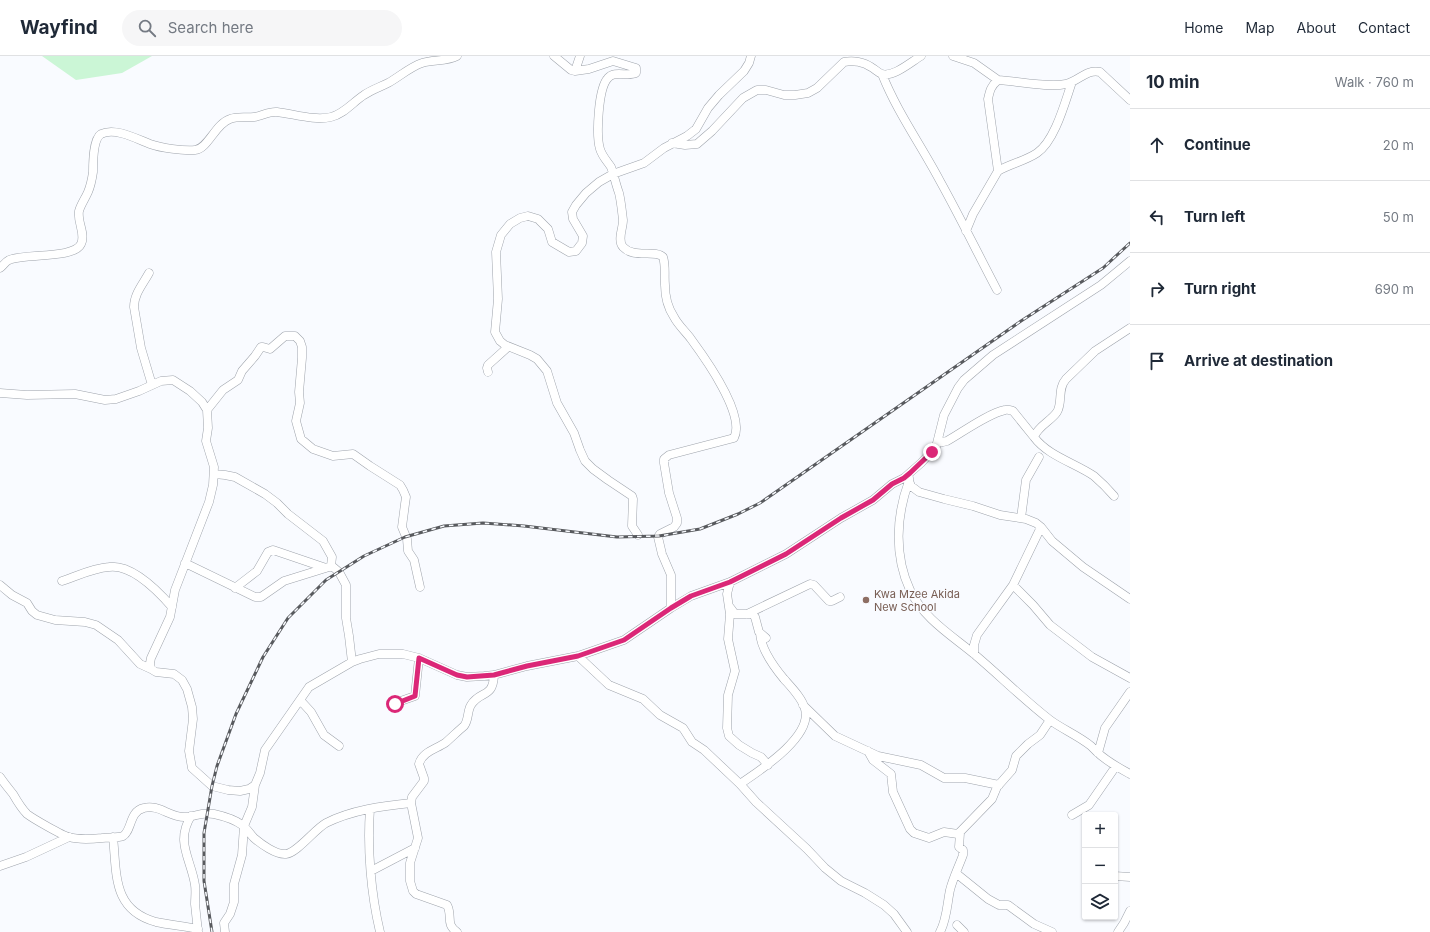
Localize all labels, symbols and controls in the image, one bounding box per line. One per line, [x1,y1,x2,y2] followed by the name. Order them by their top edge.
[122,10,402,46] search box
[20,16,98,39] text: Wayfind
[136,17,158,39] icon: search
[168,18,253,37] text: Search here
[1184,19,1223,36] text: Home
[1245,19,1275,36] text: Map
[1297,19,1336,36] text: About
[1358,19,1410,36] text: Contact
[1146,72,1200,92] text: 10 min
[1335,74,1414,90] text: Walk · 760 m
[1146,134,1168,156] icon: ahead
[1184,135,1251,154] text: Continue
[1383,137,1414,153] text: 20 m
[1146,206,1168,228] icon: left
[1184,207,1245,226] text: Turn left
[1383,209,1414,225] text: 50 m
[1146,278,1168,300] icon: right
[1184,279,1256,298] text: Turn right
[1375,281,1414,297] text: 690 m
[1146,350,1168,372] icon: arrive
[1184,351,1333,370] text: Arrive at destination
[923,443,941,461] route end
[874,587,960,614] place label: Kwa Mzee Akida New School
[861,595,871,605] marker: Kwa Mzee Akida New School
[386,695,404,713] route start
[1082,812,1118,920] map controls
[1082,812,1118,848] button: +
[1082,848,1118,884] button: −
[1082,884,1118,920] button: layers

